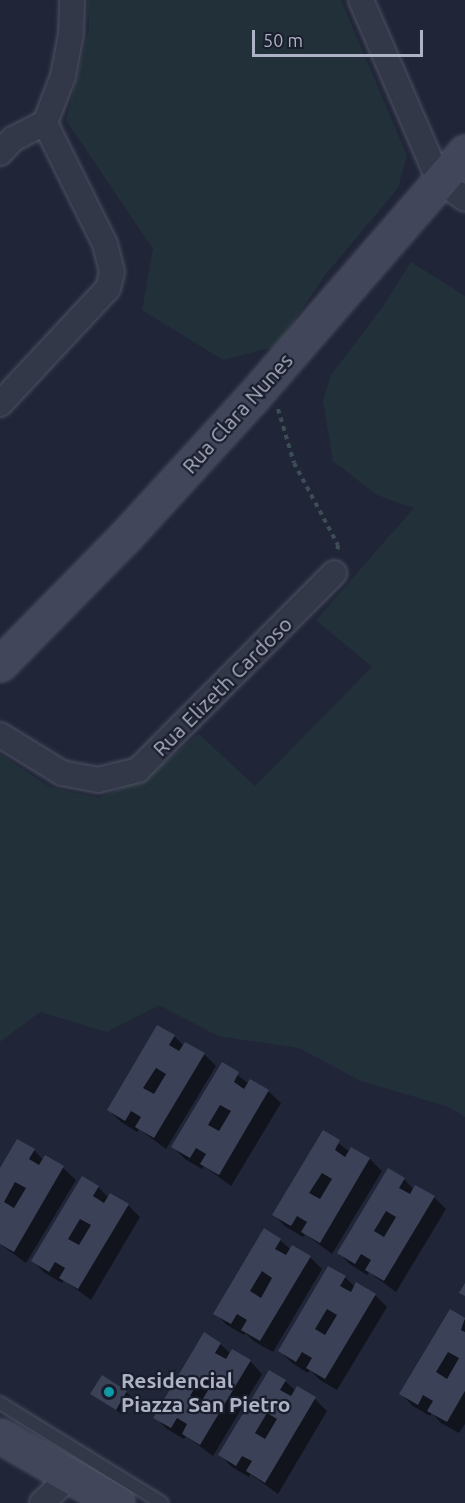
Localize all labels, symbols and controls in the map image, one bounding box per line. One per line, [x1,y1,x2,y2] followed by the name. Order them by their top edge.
[255,18,426,56] scale bar
[263,30,303,50] text: 50 m
[176,348,298,478] street label: Rua Clara Nunes
[147,611,297,761] street label: Rua Elizeth Cardoso
[121,1367,290,1417] place label: Residencial Piazza San Pietro
[102,1385,116,1399] marker: Residencial Piazza San Pietro

